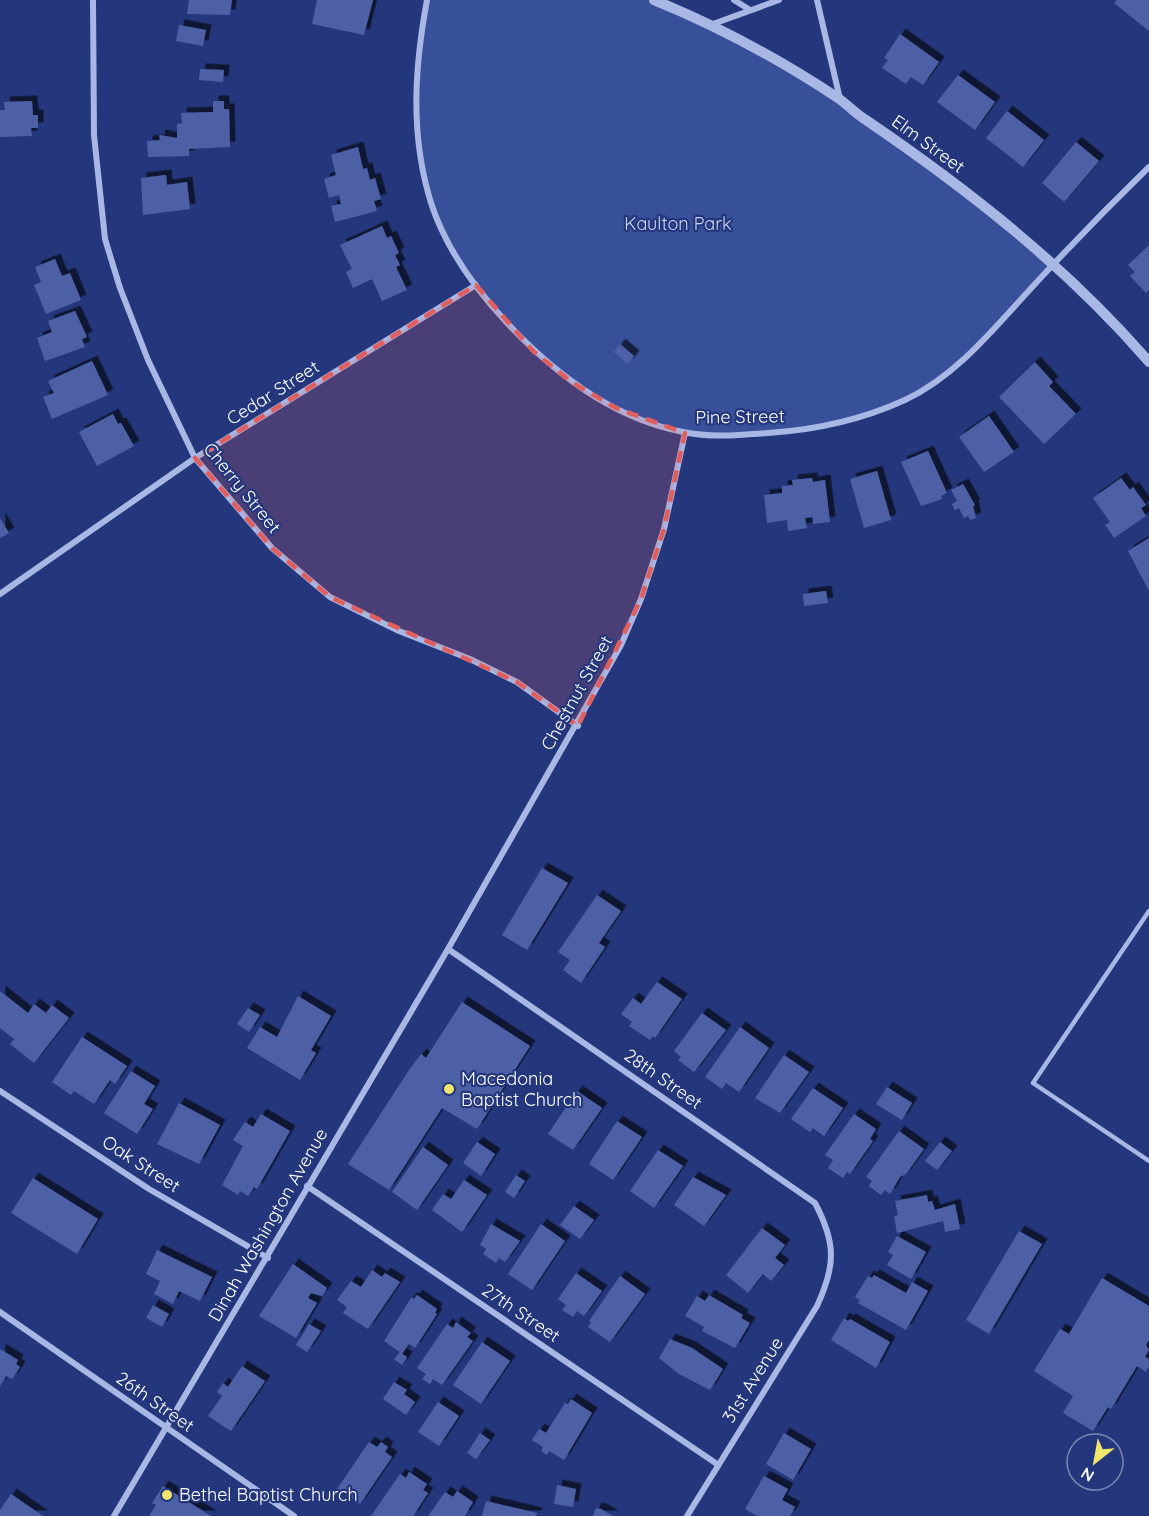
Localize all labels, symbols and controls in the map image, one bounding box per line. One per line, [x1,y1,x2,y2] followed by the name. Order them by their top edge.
[887,109,969,178] street label: Elm Street
[624,212,732,235] park label: Kaulton Park
[222,355,323,430] street label: Cedar Street
[695,404,785,429] street label: Pine Street
[199,438,286,538] street label: Cherry Street
[536,631,618,754] street label: Chestnut Street
[620,1043,707,1114] street label: 28th Street
[461,1067,582,1111] place label: Macedonia Baptist Church
[442,1082,456,1096] marker: Macedonia Baptist Church
[203,1124,332,1325] street label: Dinah Washington Avenue
[98,1130,185,1197] street label: Oak Street
[478,1278,565,1347] street label: 27th Street
[717,1332,788,1427] street label: 31st Avenue
[112,1366,199,1437] street label: 26th Street
[1065,1432,1125,1492] north arrow
[1077,1463,1097,1486] text: N
[179,1483,358,1506] place label: Bethel Baptist Church
[160,1488,174,1502] marker: Bethel Baptist Church

